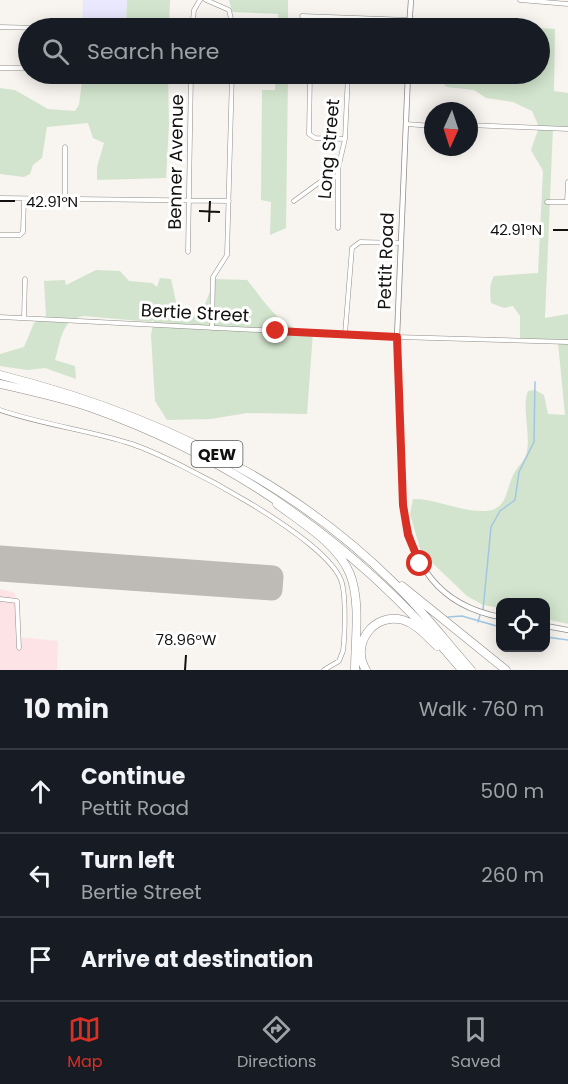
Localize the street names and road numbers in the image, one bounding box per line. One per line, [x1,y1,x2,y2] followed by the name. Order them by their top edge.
[162,94,189,230] street label: Benner Avenue
[312,98,345,200] street label: Long Street
[371,212,400,310] street label: Pettit Road
[140,297,250,328] street label: Bertie Street
[192,441,242,467] road number: QEW

